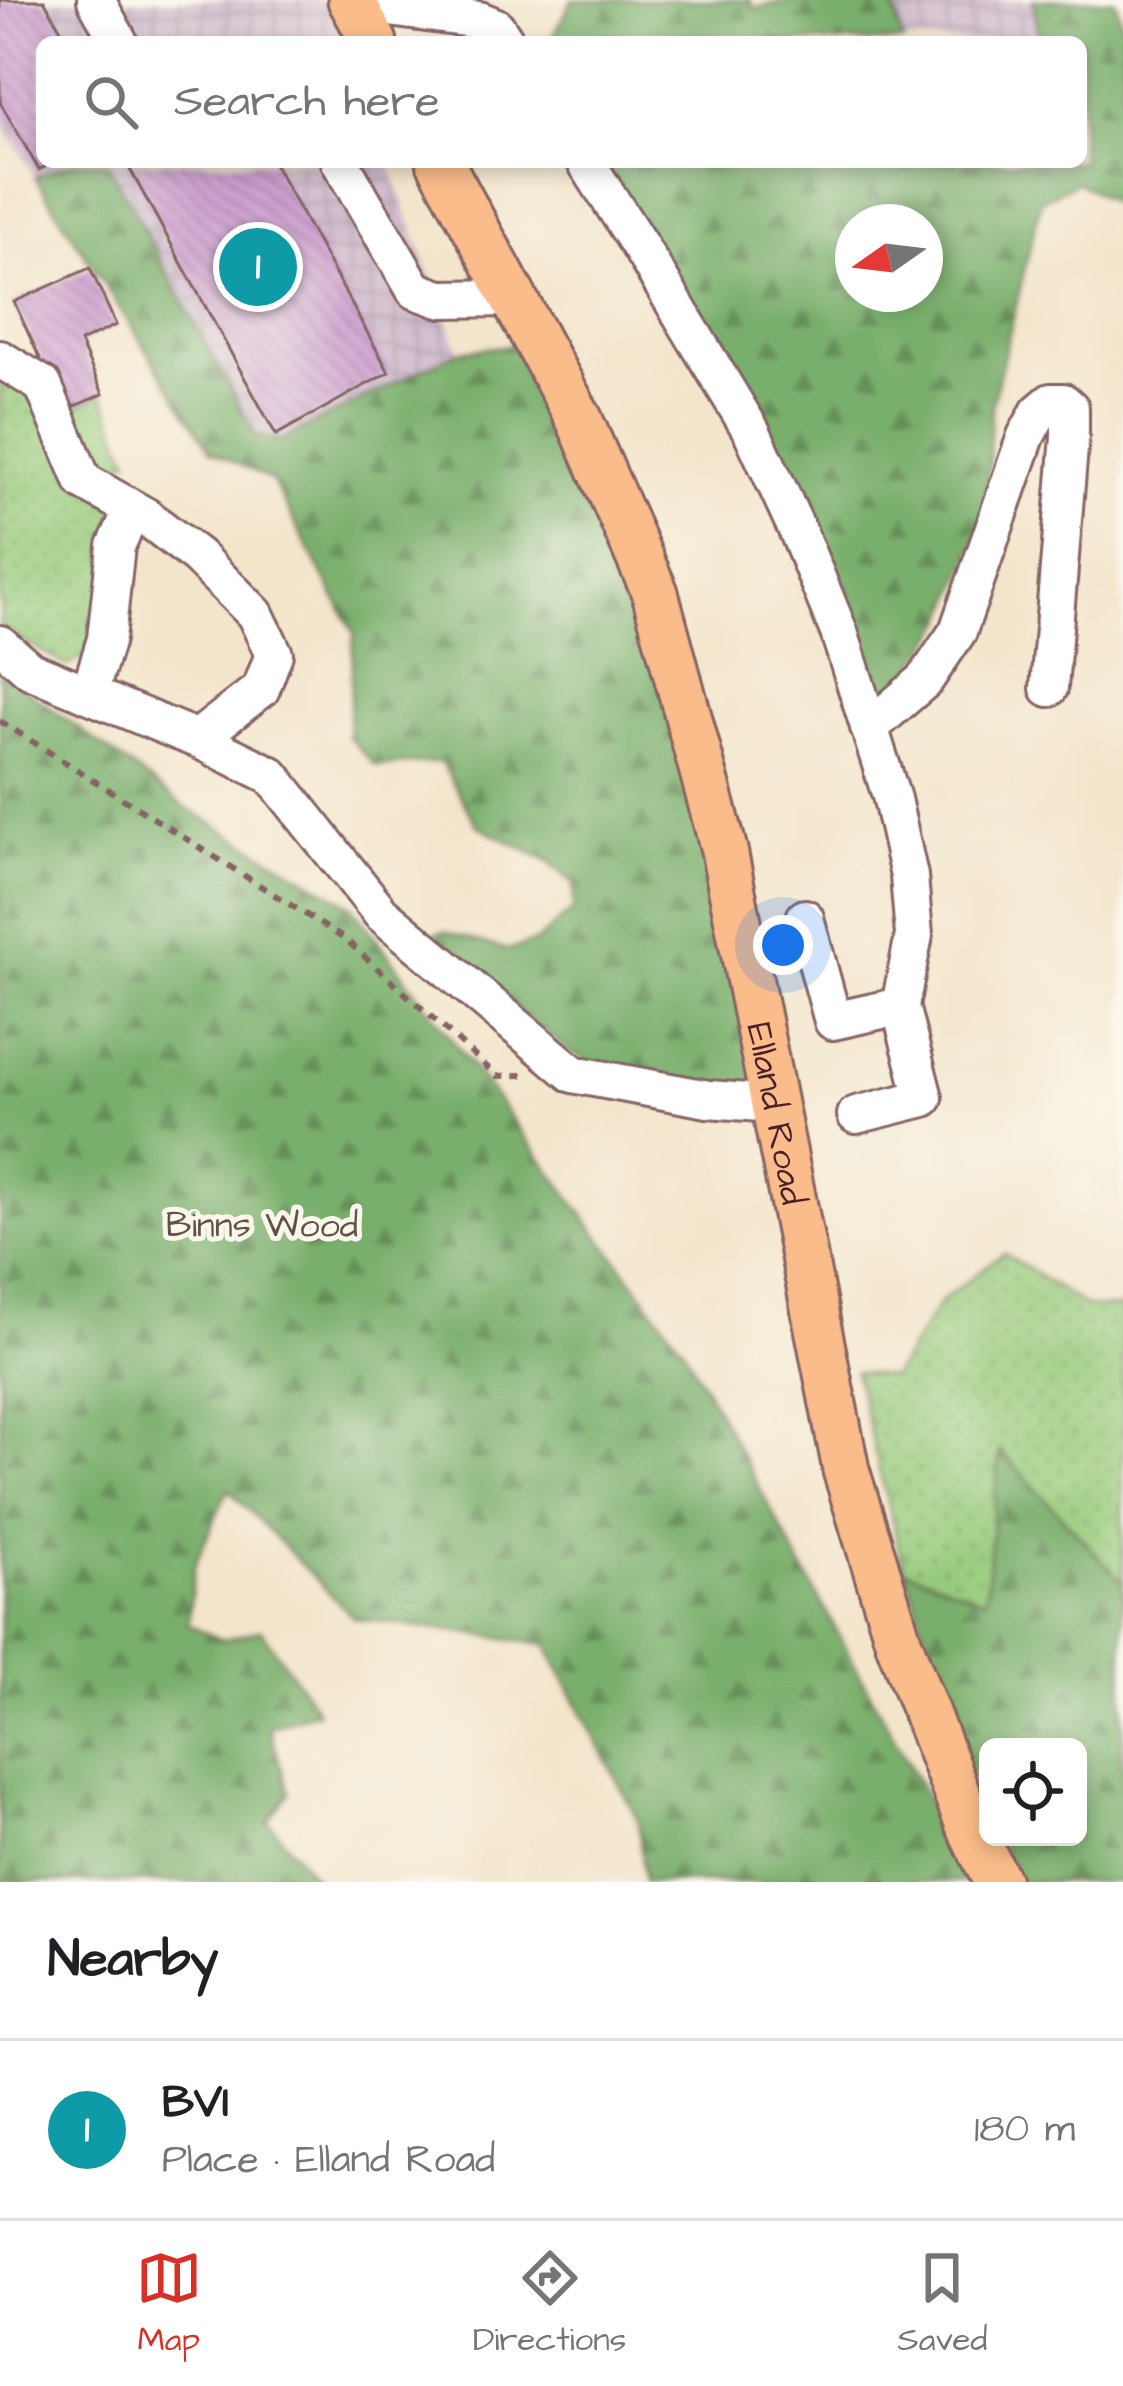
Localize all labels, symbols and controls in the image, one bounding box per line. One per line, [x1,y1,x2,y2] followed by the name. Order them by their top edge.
[36,36,1087,168] search box
[78,69,144,135] icon: search
[174,71,440,133] text: Search here
[835,204,943,312] north arrow
[219,222,297,312] pin: 1
[753,915,813,975] your location
[733,1018,819,1209] street label: Elland Road
[166,1200,358,1251] park label: Binns Wood
[979,1738,1087,1846] map controls
[979,1738,1087,1846] button: locate
[48,1925,218,1996] text: Nearby
[162,2072,229,2134] text: BVI
[85,2103,90,2157] text: 1
[974,2103,1075,2157] text: 180 m
[162,2134,495,2188] text: Place · Elland Road
[136,2245,202,2363] tab: Map
[473,2245,626,2363] tab: Directions
[897,2245,987,2363] tab: Saved

